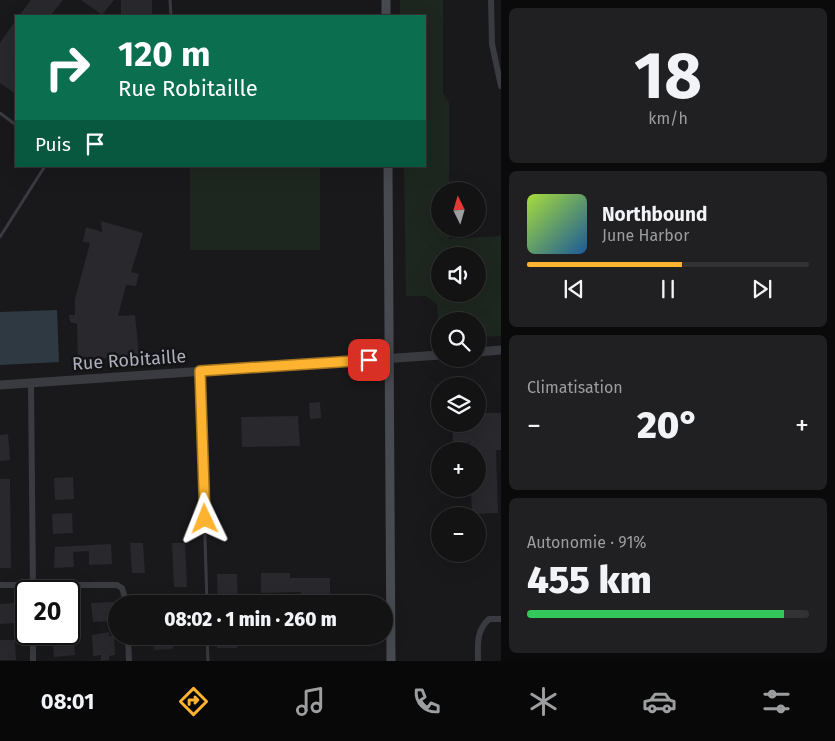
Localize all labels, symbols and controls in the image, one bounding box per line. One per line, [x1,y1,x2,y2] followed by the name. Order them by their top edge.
[118,33,211,75] text: 120 m
[35,35,100,100] icon: right
[634,37,702,115] text: 18
[118,75,258,102] text: Rue Robitaille
[648,109,688,128] text: km/h
[81,130,109,158] icon: arrive
[35,133,71,156] text: Puis
[431,182,486,238] north arrow
[431,182,486,562] map controls
[602,203,707,226] text: Northbound
[602,226,689,245] text: June Harbor
[431,247,486,302] button: sound
[560,275,588,303] icon: previous
[654,275,682,303] icon: pause
[748,275,776,303] icon: next
[431,312,486,367] button: search
[348,339,390,381] pin
[71,345,187,375] street label: Rue Robitaille
[355,346,383,374] icon: arrive
[431,377,486,432] button: layers
[527,378,623,397] text: Climatisation
[637,402,699,448] text: 20°
[527,409,541,442] text: −
[795,409,809,442] text: +
[431,442,486,497] button: +
[178,492,230,544] position arrow
[431,507,486,562] button: −
[527,533,647,552] text: Autonomie · 91%
[527,557,652,603] text: 455 km
[15,580,80,645] speed limit sign: 20
[164,608,337,631] text: 08:02 · 1 min · 260 m
[176,684,211,719] icon: directions
[293,684,328,719] icon: music
[409,684,444,719] icon: phone
[526,684,561,719] icon: climate
[642,684,677,719] icon: car
[759,684,794,719] icon: filters
[41,688,94,715] text: 08:01

